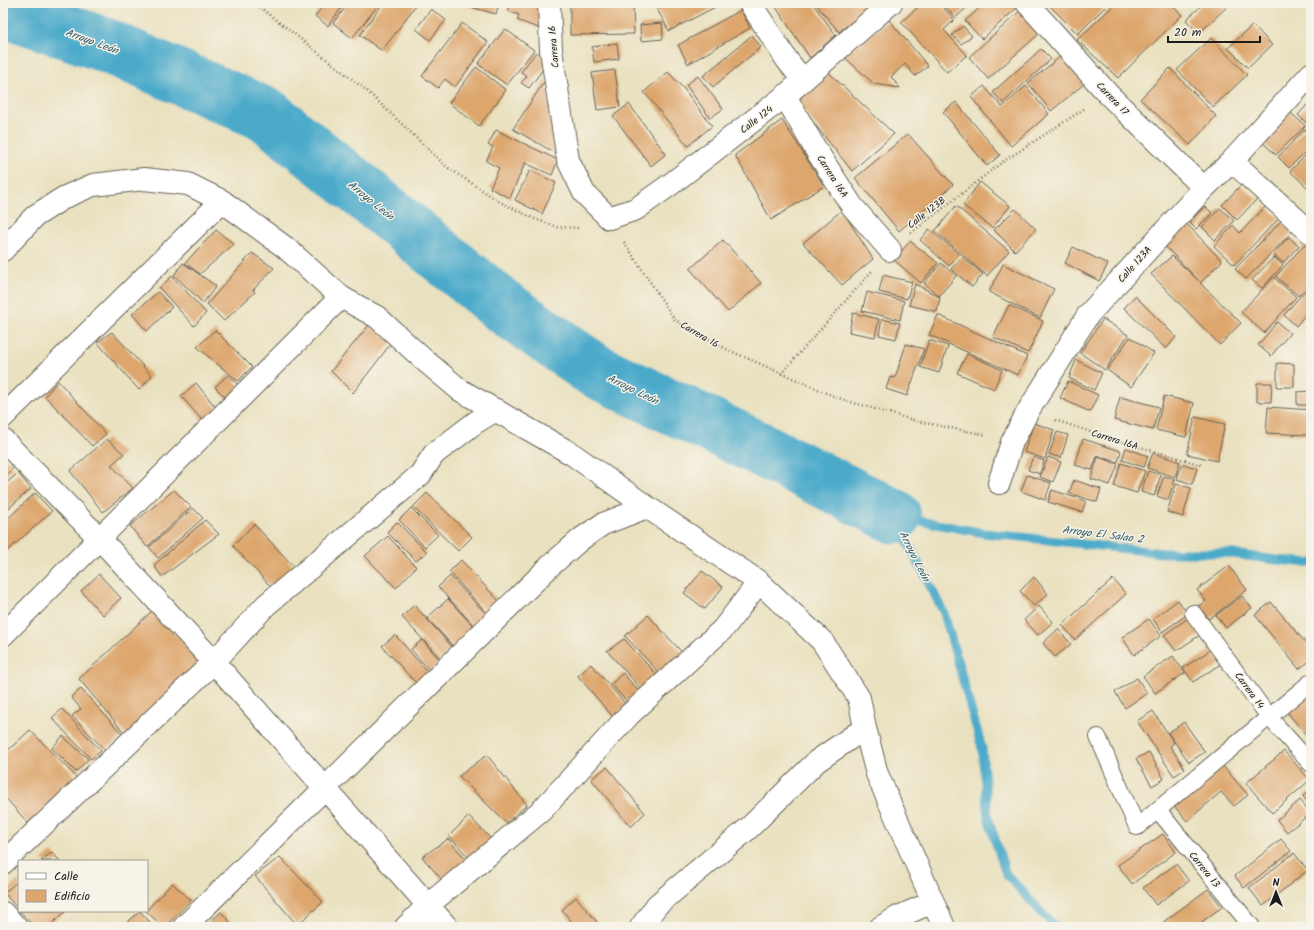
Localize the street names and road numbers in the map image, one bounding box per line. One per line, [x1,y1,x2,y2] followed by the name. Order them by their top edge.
[544,25,564,69] street label: Carrera 16
[1092,78,1133,119] street label: Carrera 17
[736,101,777,138] street label: Calle 124
[812,152,852,201] street label: Carrera 16A
[904,193,949,233] street label: Calle 123B
[1114,243,1156,287] street label: Calle 123A
[677,317,722,352] street label: Carrera 16
[1089,425,1140,455] street label: Carrera 16A
[1230,669,1268,713] street label: Carrera 14
[1185,848,1224,891] street label: Carrera 13

